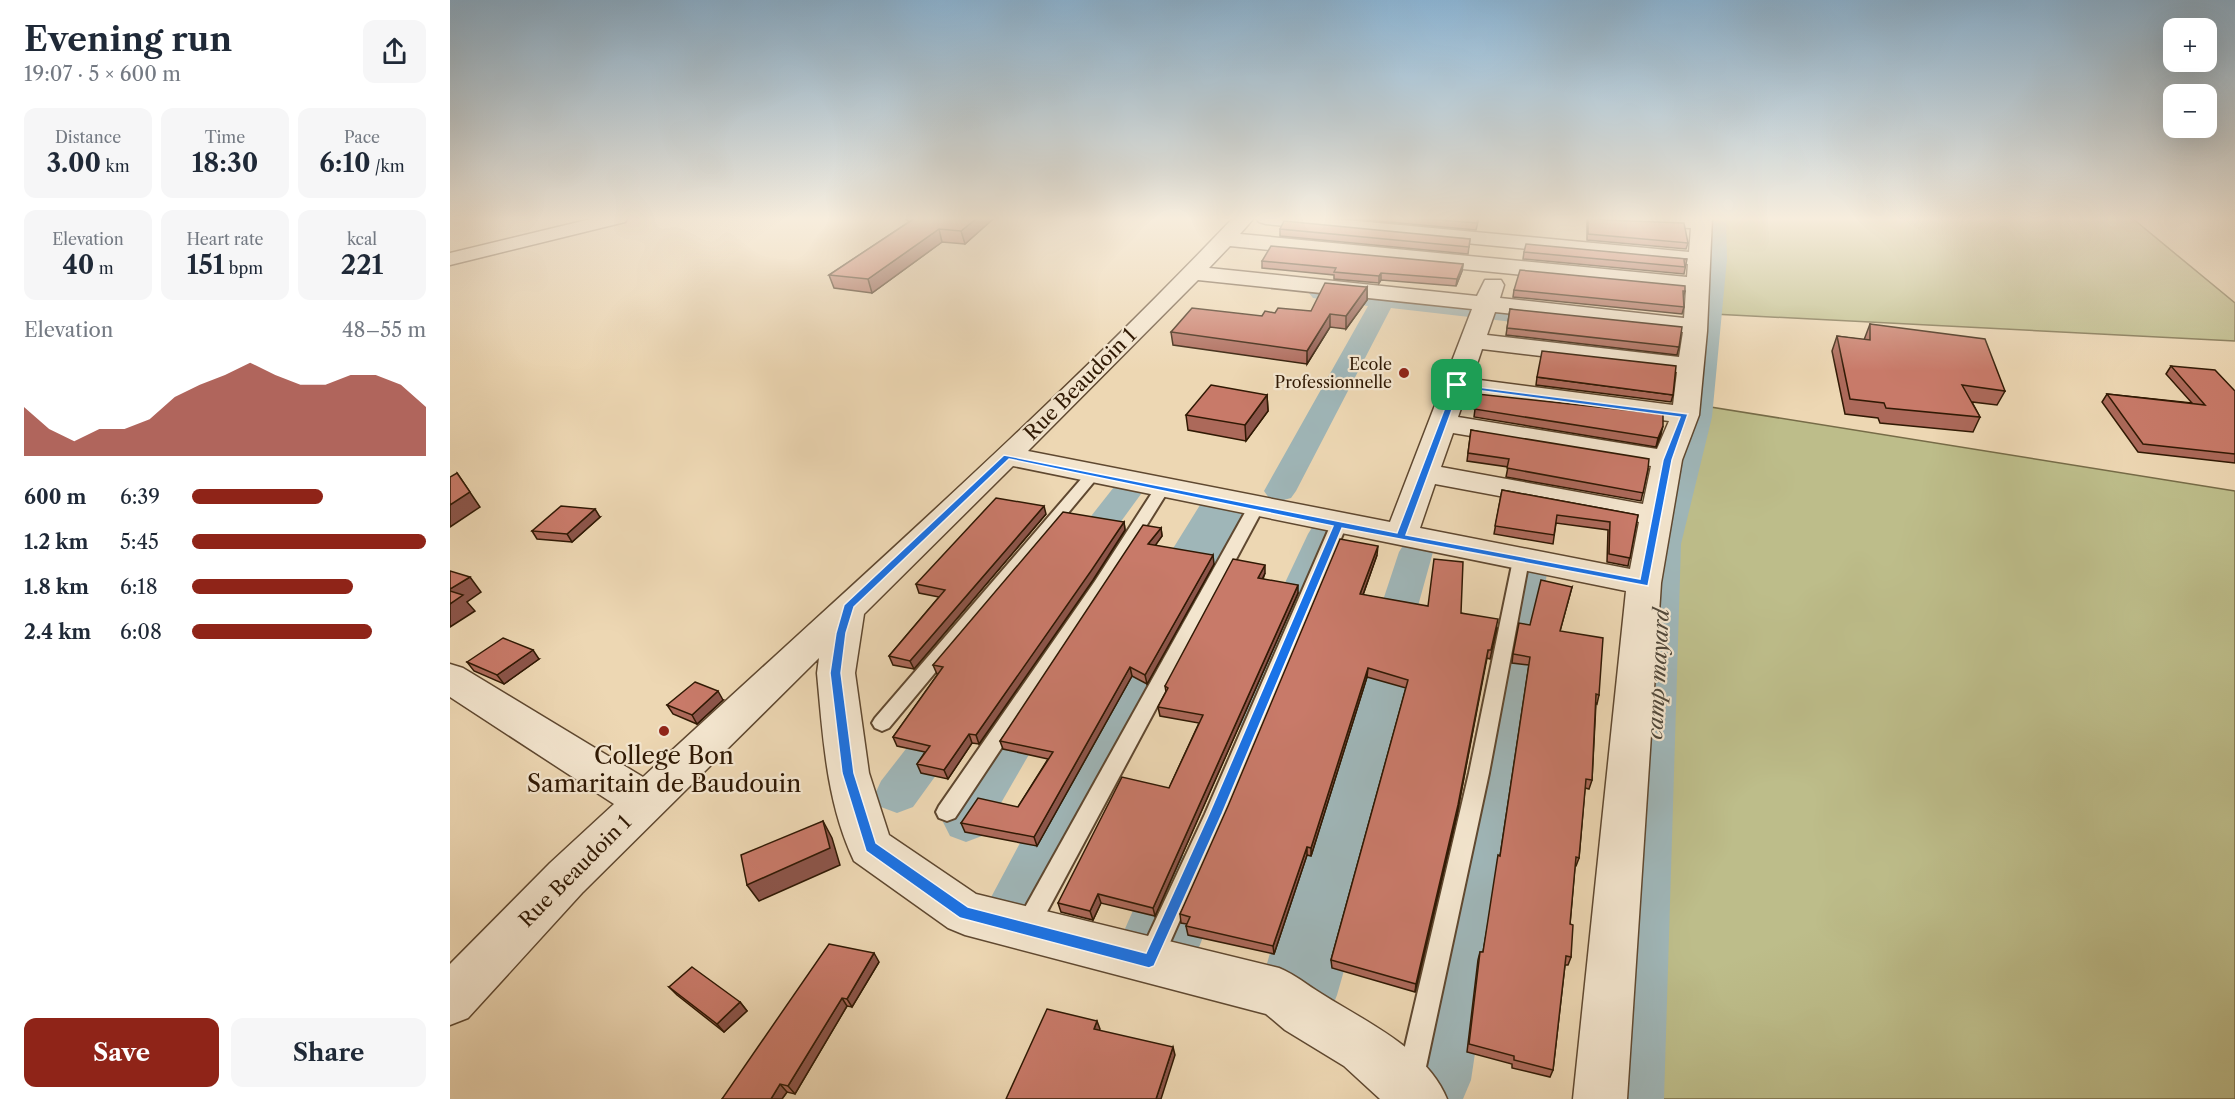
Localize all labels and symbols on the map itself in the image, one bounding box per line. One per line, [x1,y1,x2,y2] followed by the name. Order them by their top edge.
[1019,323,1141,445] street label: Rue Beaudoin 1
[1275,354,1392,392] place label: Ecole Professionnelle
[1431,359,1482,410] pin
[1397,366,1411,380] marker: Ecole Professionnelle
[1642,606,1674,740] water label: camp mayard
[657,724,671,738] marker: College Bon Samaritain de Baudouin
[527,741,801,798] place label: College Bon Samaritain de Baudouin
[514,810,636,932] street label: Rue Beaudoin 1

